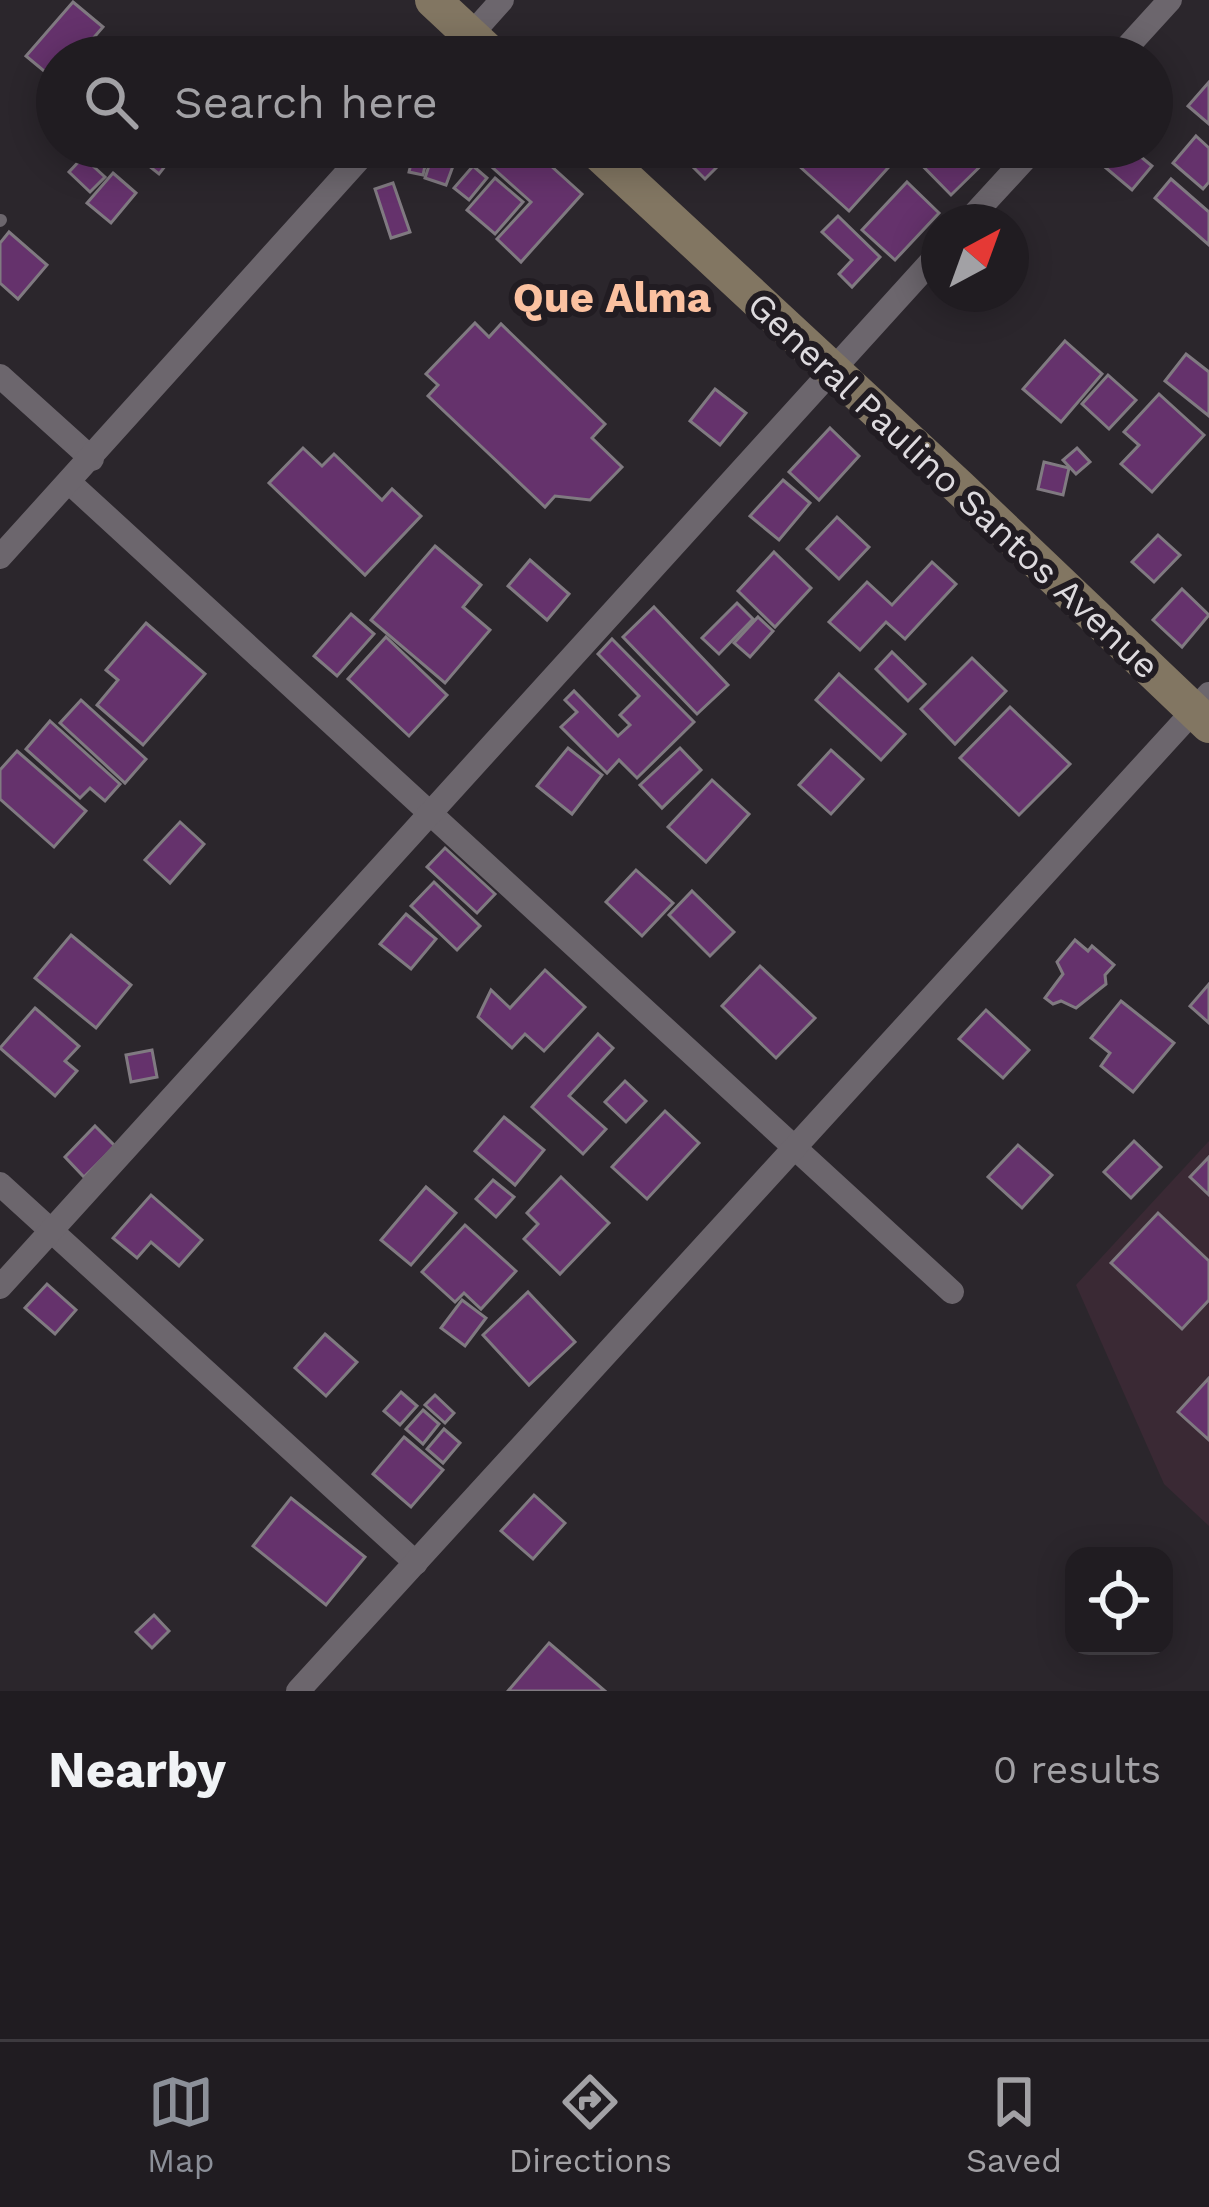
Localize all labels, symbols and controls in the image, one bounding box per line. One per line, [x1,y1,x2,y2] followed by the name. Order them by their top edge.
[36,36,1173,168] search box
[78,69,144,135] icon: search
[174,76,438,129] text: Search here
[921,204,1029,312] north arrow
[513,273,712,322] district label: Que Alma
[739,284,1168,688] street label: General Paulino Santos Avenue
[1065,1547,1173,1655] map controls
[1065,1547,1173,1655] button: locate
[48,1740,226,1799] text: Nearby
[993,1747,1161,1792] text: 0 results
[147,2069,214,2180] tab: Map
[509,2069,672,2180] tab: Directions
[966,2069,1062,2180] tab: Saved

